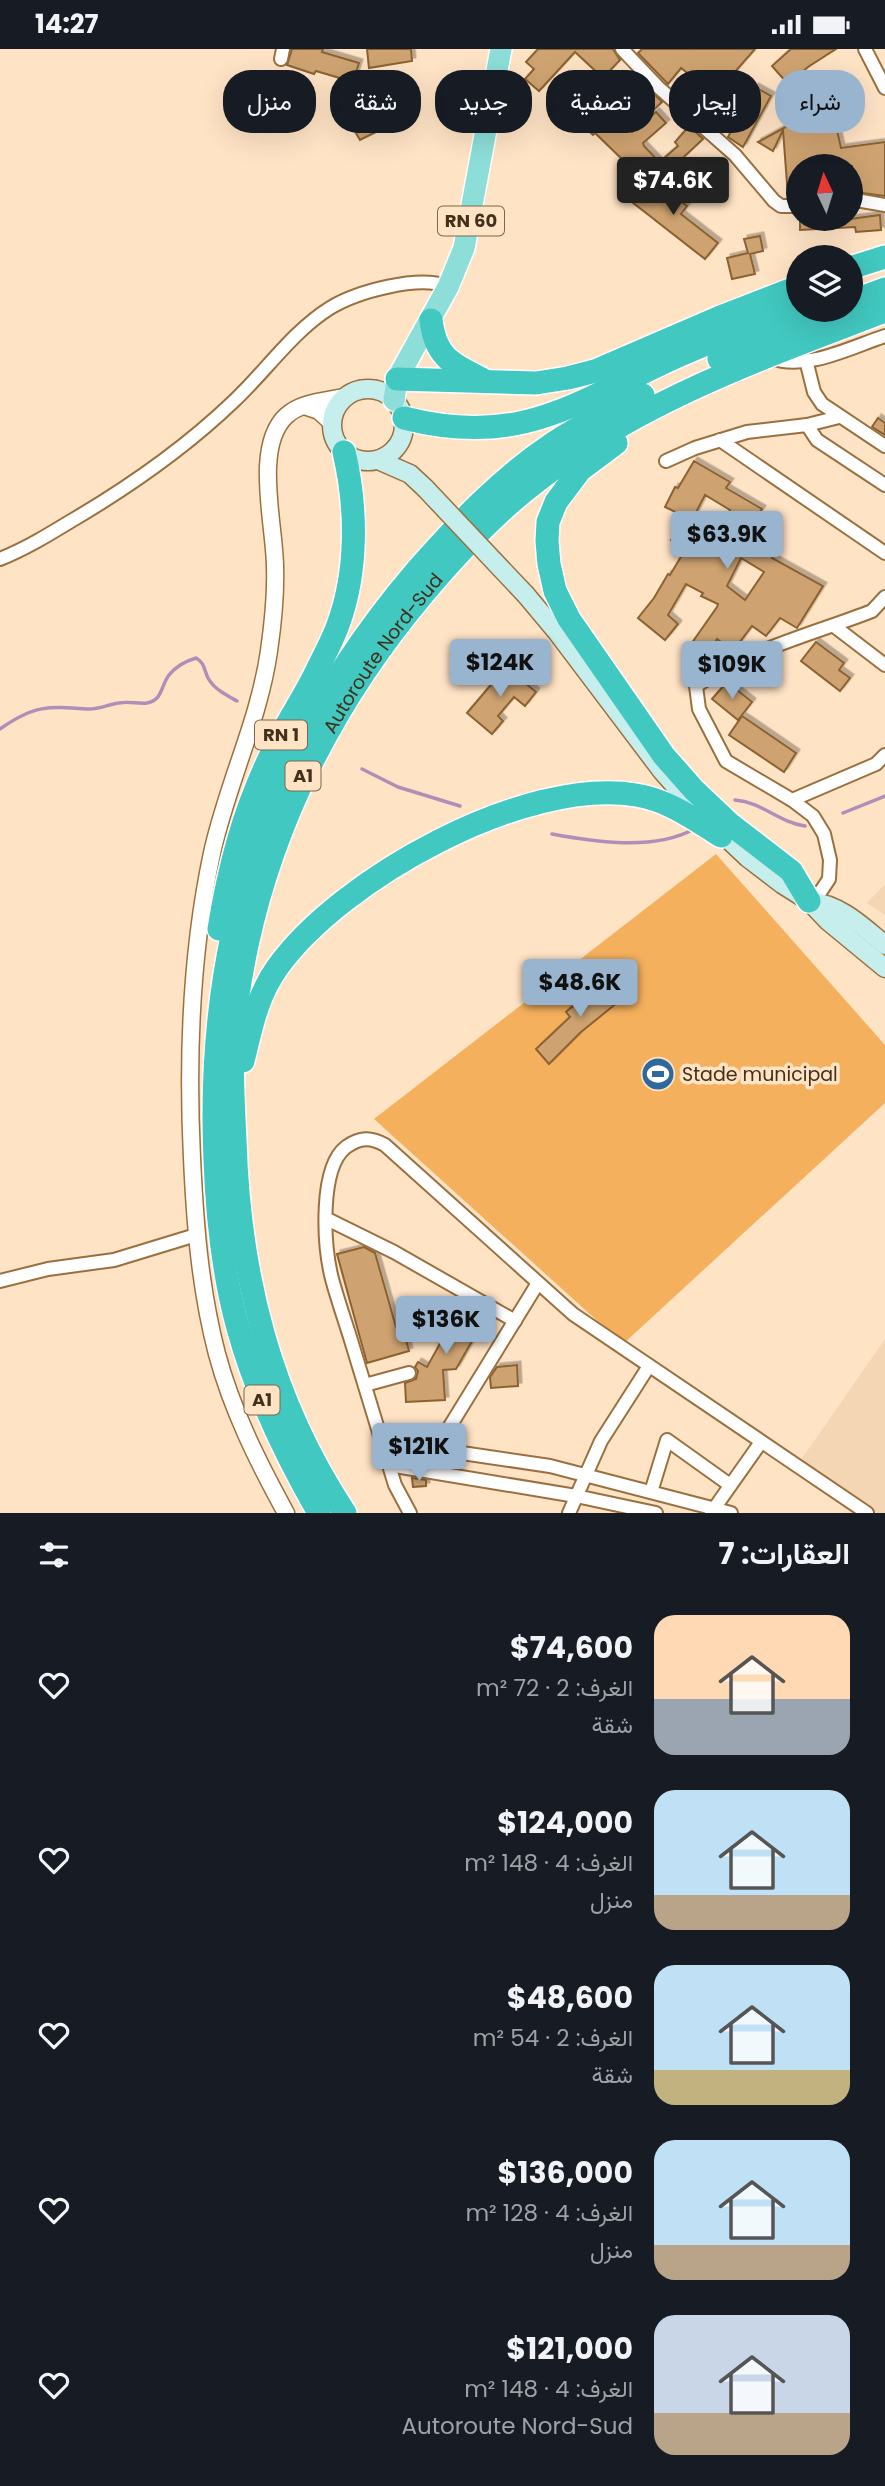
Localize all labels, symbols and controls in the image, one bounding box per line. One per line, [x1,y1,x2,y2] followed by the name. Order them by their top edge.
[35,6,99,42] text: 14:27
[223,70,316,133] chip: منزل
[330,70,421,133] chip: شقة
[435,70,532,133] chip: جديد
[546,70,655,133] chip: تصفية
[669,70,761,133] chip: إيجار
[775,70,865,133] chip: شراء
[786,154,863,231] north arrow
[786,154,863,322] map controls
[616,157,730,217] pin: $74.6K
[633,164,713,196] text: $74.6K
[438,207,504,236] road number: RN 60
[786,245,863,322] button: layers
[670,511,784,571] pin: $63.9K
[687,518,767,550] text: $63.9K
[317,567,449,739] street label: Autoroute Nord-Sud
[451,639,549,699] pin: $124K
[683,641,781,701] pin: $109K
[466,646,534,678] text: $124K
[698,648,766,680] text: $109K
[255,721,307,749] road number: RN 1
[286,761,320,791] road number: A1
[523,960,637,1019] pin: $48.6K
[539,966,621,998] text: $48.6K
[639,1055,677,1093] sports icon: Stade municipal
[682,1061,838,1088] place label: Stade municipal
[397,1297,495,1356] pin: $136K
[412,1303,480,1335] text: $136K
[244,1385,280,1415] road number: A1
[370,1423,468,1483] pin: $121K
[388,1430,450,1462] text: $121K
[718,1532,850,1575] text: العقارات: 7
[35,1536,73,1574] icon: filters
[510,1626,633,1669] text: $74,600
[710,1643,794,1727] icon: home
[35,1666,73,1704] icon: heart
[476,1672,633,1704] text: الغرف: 2 · 72 m²
[591,1709,633,1741] text: شقة
[497,1801,633,1844] text: $124,000
[710,1818,794,1902] icon: home
[35,1841,73,1879] icon: heart
[464,1847,633,1879] text: الغرف: 4 · 148 m²
[590,1884,633,1916] text: منزل
[507,1976,633,2019] text: $48,600
[710,1993,794,2077] icon: home
[35,2016,73,2054] icon: heart
[473,2022,633,2054] text: الغرف: 2 · 54 m²
[591,2059,633,2091] text: شقة
[497,2151,633,2194] text: $136,000
[710,2168,794,2252] icon: home
[35,2191,73,2229] icon: heart
[465,2197,633,2229] text: الغرف: 4 · 128 m²
[590,2234,633,2266] text: منزل
[506,2327,633,2370] text: $121,000
[710,2343,794,2427] icon: home
[35,2366,73,2404] icon: heart
[464,2373,633,2405] text: الغرف: 4 · 148 m²
[401,2410,633,2442] text: Autoroute Nord-Sud

